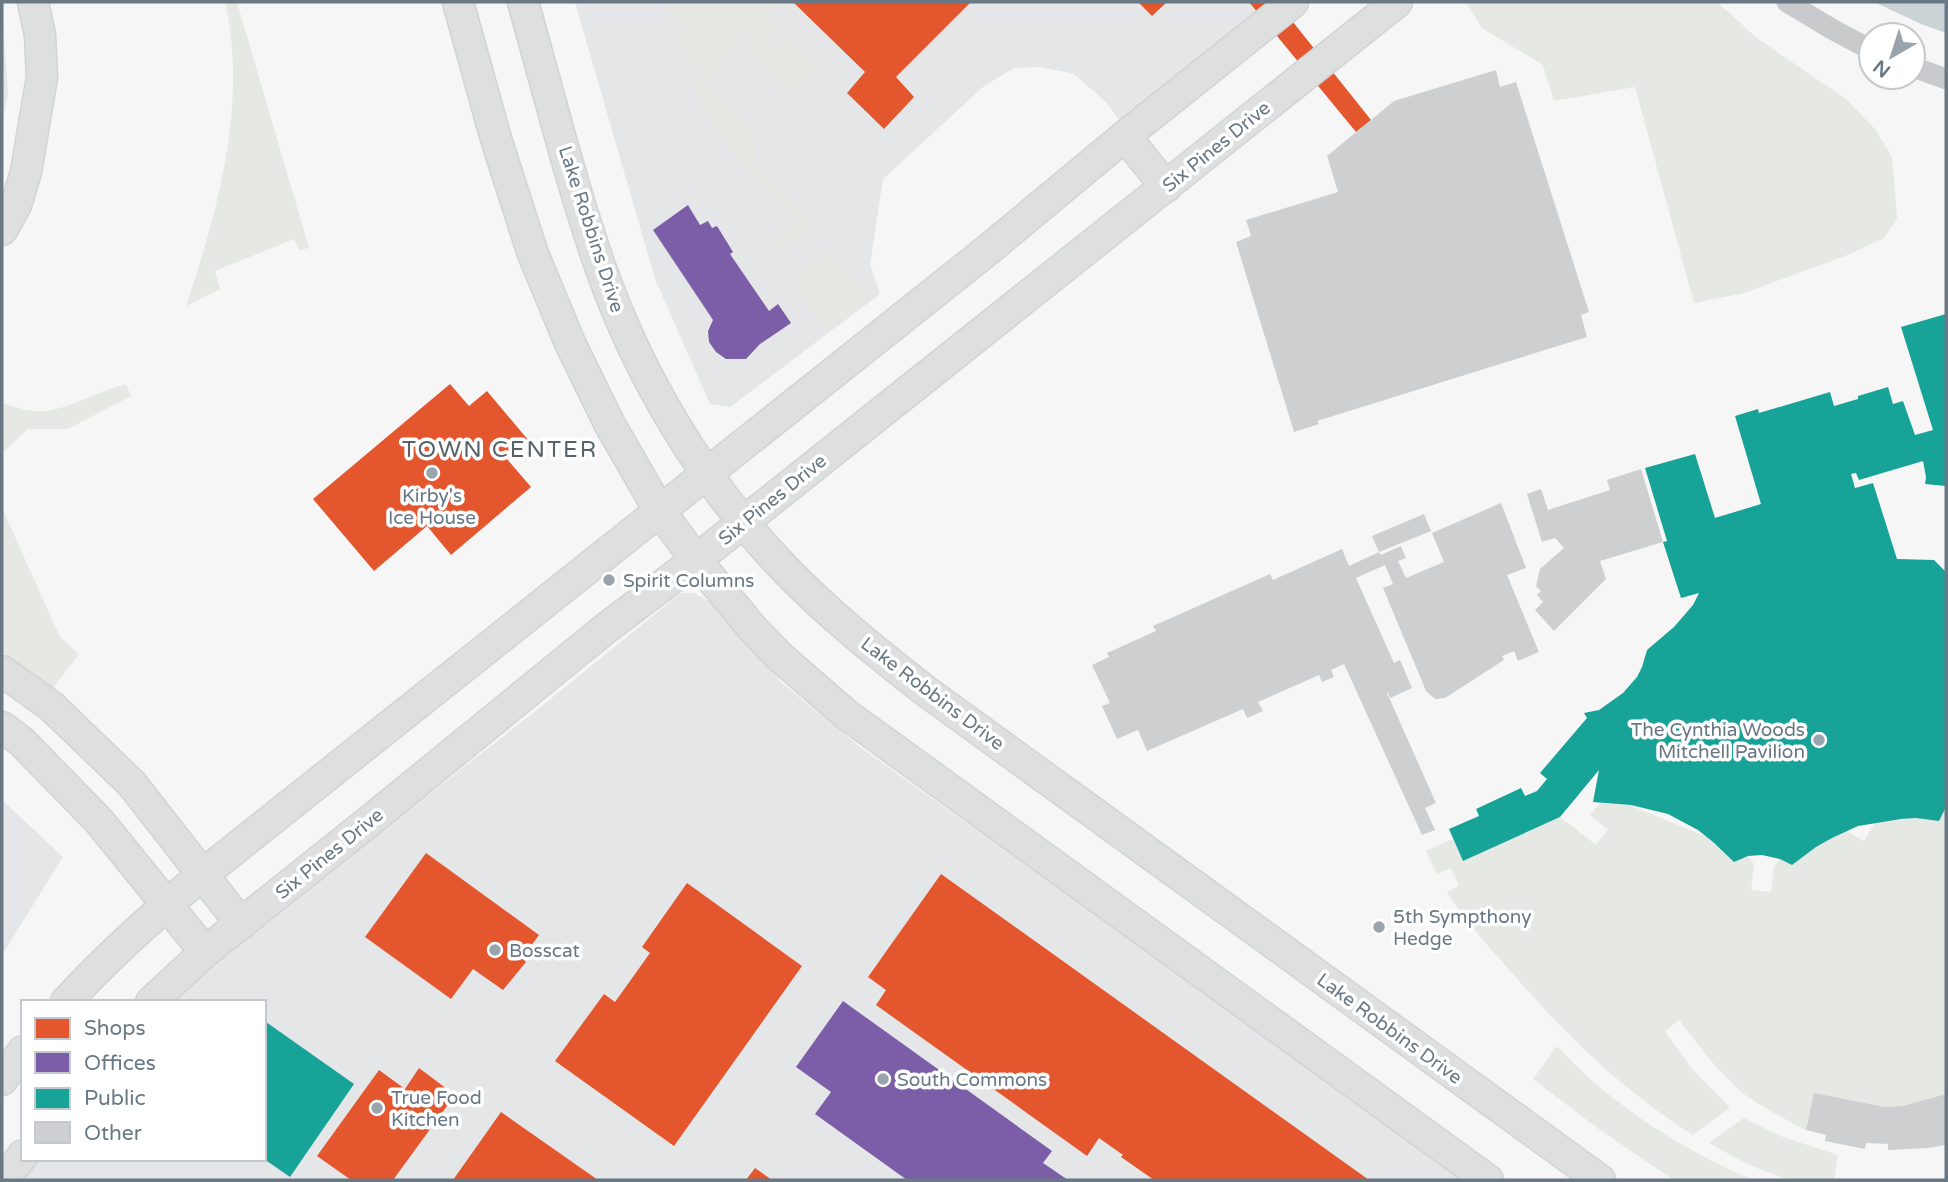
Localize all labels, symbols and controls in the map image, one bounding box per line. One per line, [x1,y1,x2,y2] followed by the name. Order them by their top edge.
[1857,21,1927,91] north arrow
[1869,55,1895,82] text: N
[1158,97,1275,197] street label: Six Pines Drive
[554,143,628,315] street label: Lake Robbins Drive
[402,436,598,464] district label: TOWN CENTER
[714,450,831,550] street label: Six Pines Drive
[424,465,440,481] marker: Kirby's Ice House
[388,485,476,529] place label: Kirby's Ice House
[623,570,754,592] place label: Spirit Columns
[601,572,617,588] marker: Spirit Columns
[856,633,1008,755] street label: Lake Robbins Drive
[1631,719,1805,763] place label: The Cynthia Woods Mitchell Pavilion
[1811,732,1827,748] marker: The Cynthia Woods Mitchell Pavilion
[271,804,388,904] street label: Six Pines Drive
[1393,906,1531,950] place label: 5th Sympthony Hedge
[1371,919,1387,935] marker: 5th Sympthony Hedge
[509,940,580,962] place label: Bosscat
[487,942,503,958] marker: Bosscat
[1313,969,1466,1089] street label: Lake Robbins Drive
[21,1000,266,1161] legend
[84,1016,146,1041] text: Shops
[84,1051,156,1076] text: Offices
[897,1069,1047,1091] place label: South Commons
[875,1071,891,1087] marker: South Commons
[84,1086,146,1111] text: Public
[391,1087,482,1131] place label: True Food Kitchen
[369,1100,385,1116] marker: True Food Kitchen
[84,1121,142,1146] text: Other

